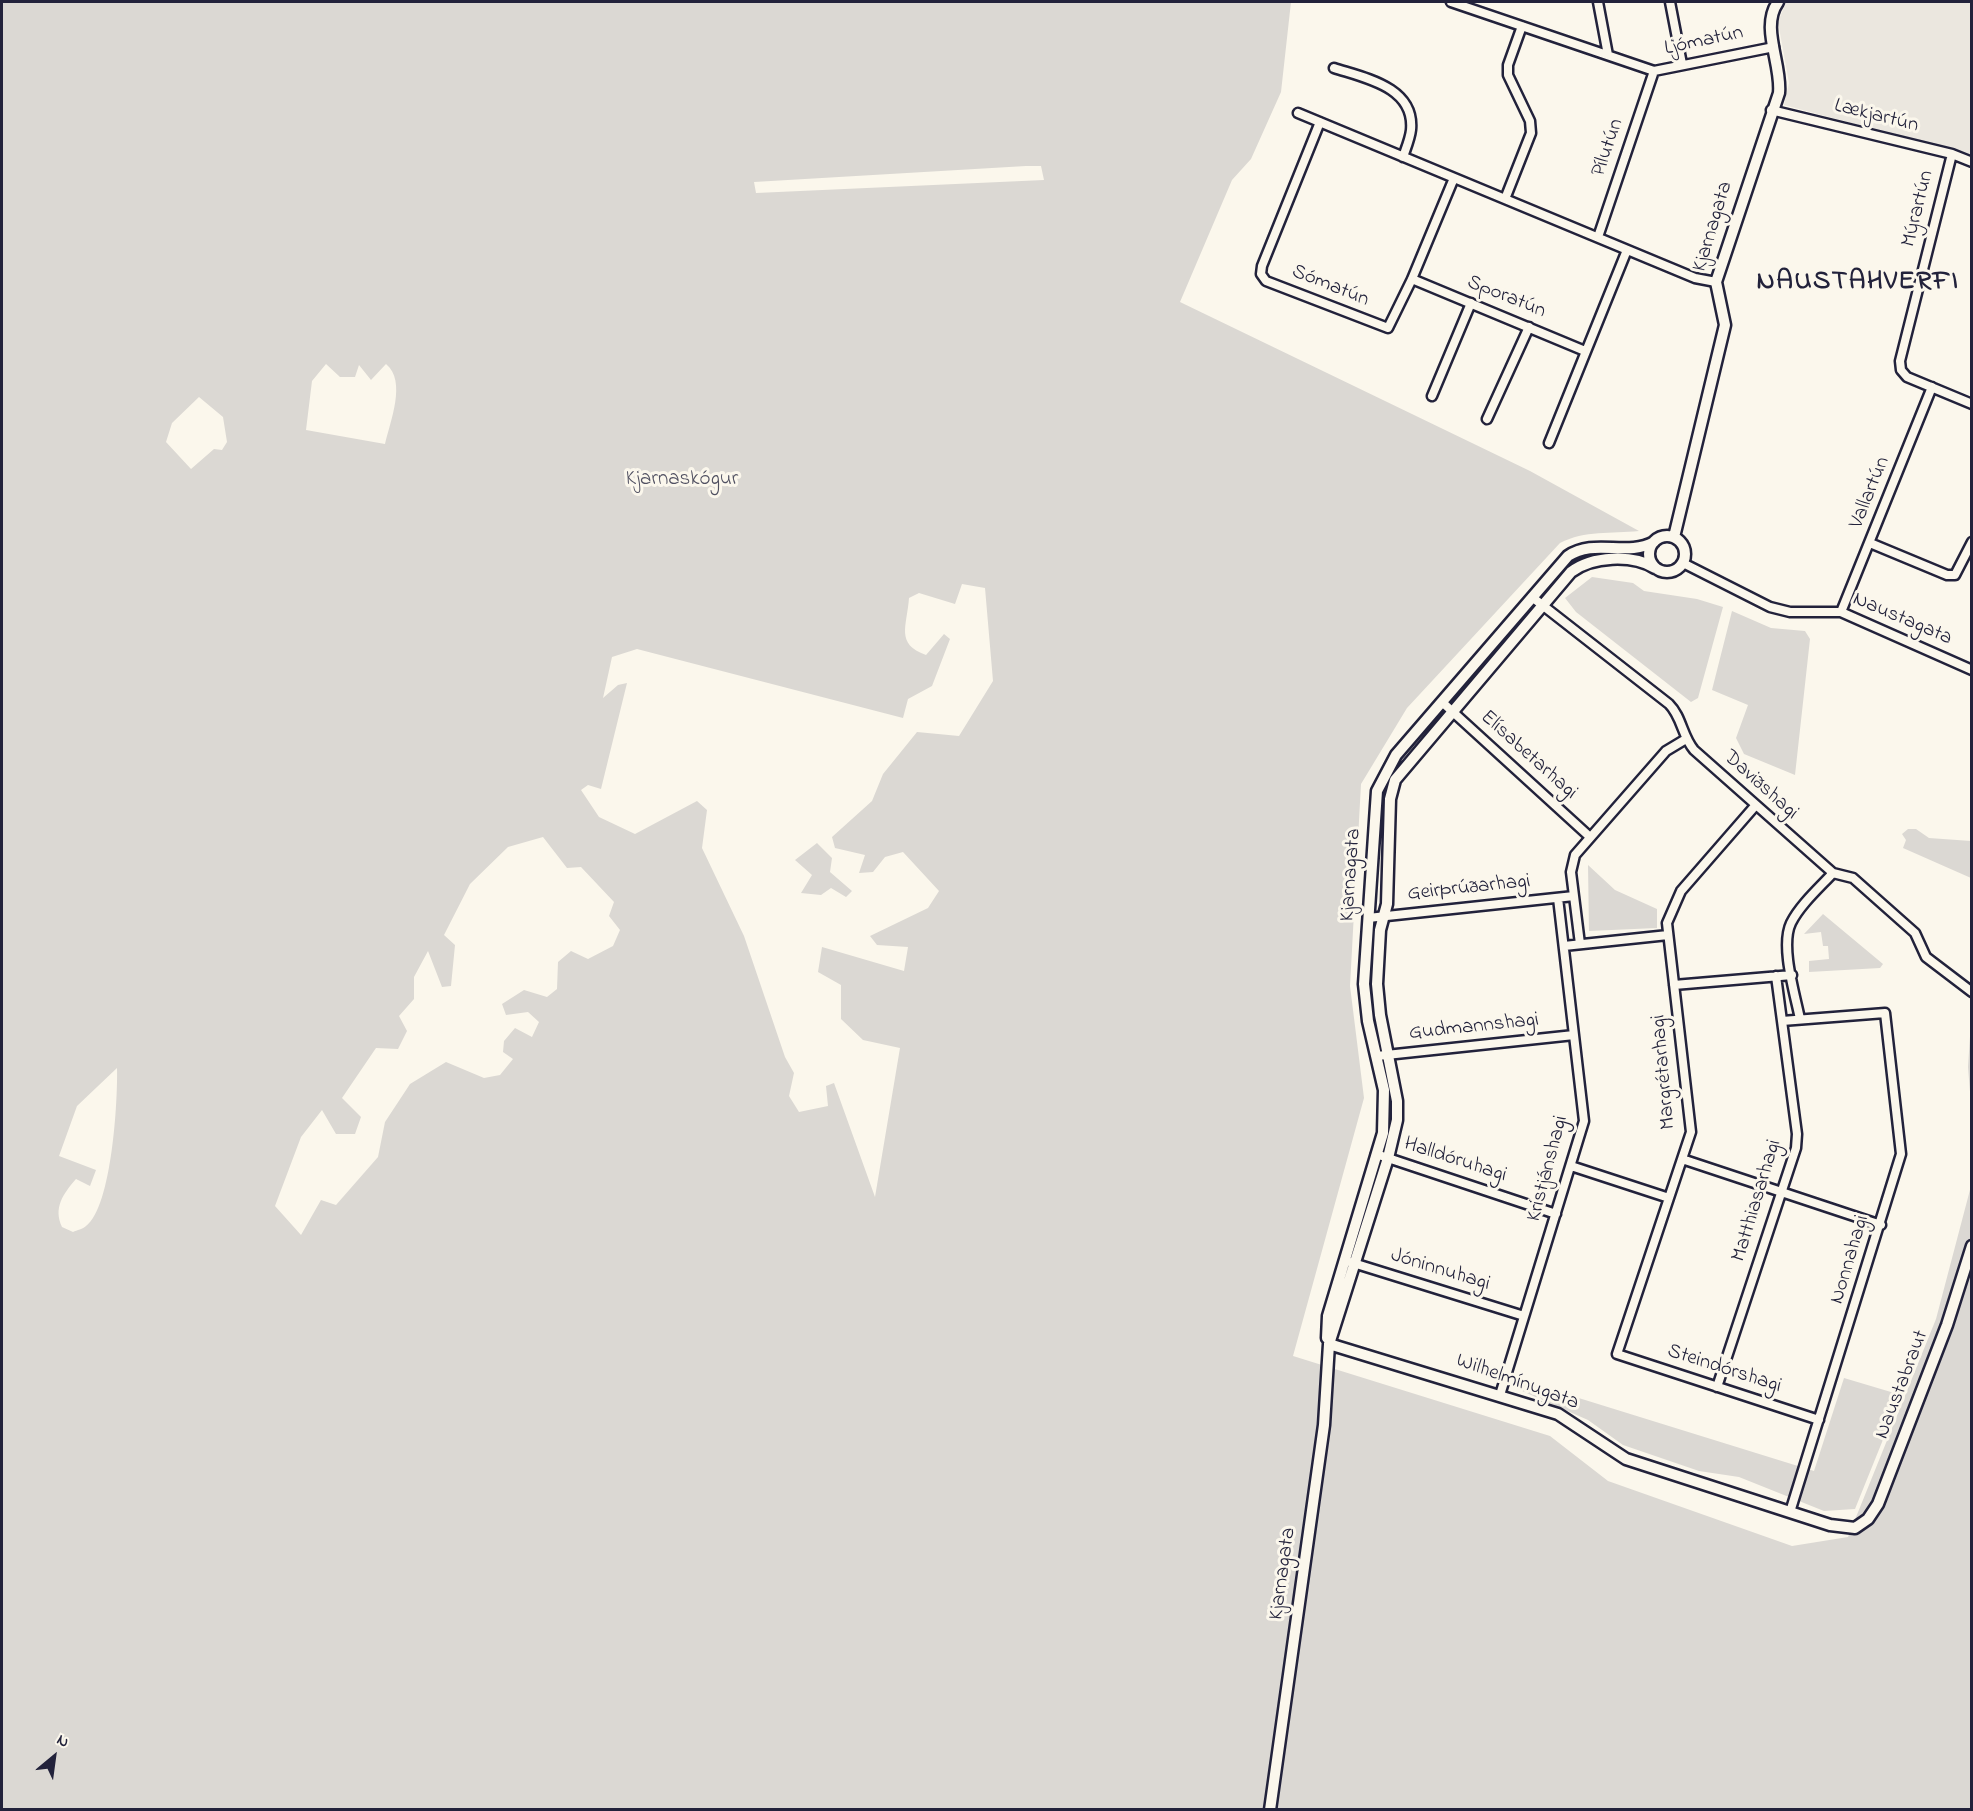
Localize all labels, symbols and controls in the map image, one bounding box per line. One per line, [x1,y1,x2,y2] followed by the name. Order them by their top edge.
[1662,21,1746,63] street label: Ljómatún
[1831,94,1921,140] street label: Lækjartún
[1587,116,1631,180] street label: Pílutún
[1897,168,1941,250] street label: Mýrartún
[1688,179,1740,275] street label: Kjarnagata
[1288,260,1372,314] street label: Sómatún
[1757,268,1959,300] district label: NAUSTAHVERFI
[1463,271,1549,325] street label: Sporatún
[1845,453,1897,533] street label: Vallartún
[626,468,738,494] park label: Kjarnaskógur
[1848,588,1956,652] street label: Naustagata
[1474,706,1582,806] street label: Elísabetarhagi
[1717,746,1803,826] street label: Daviðshagi
[1336,828,1368,922] street label: Kjarnagata
[1406,870,1532,908] street label: Geirþrúðarhagi
[1408,1009,1540,1047] street label: Gudmannshagi
[1647,1013,1683,1131] street label: Margrétarhagi
[1523,1113,1575,1225] street label: Kristjánshagi
[1401,1133,1509,1189] street label: Halldóruhagi
[1727,1137,1789,1265] street label: Matthiasarhagi
[1826,1212,1876,1308] street label: Nonnahagi
[1387,1244,1493,1298] street label: Jóninnuhagi
[1871,1327,1935,1443] street label: Naustabraut
[1664,1340,1784,1400] street label: Steindórshagi
[1452,1349,1582,1417] street label: Wilhelmínugata
[1265,1526,1303,1622] street label: Kjarnagata
[24,1727,84,1787] north arrow
[52,1728,73,1754] text: N

